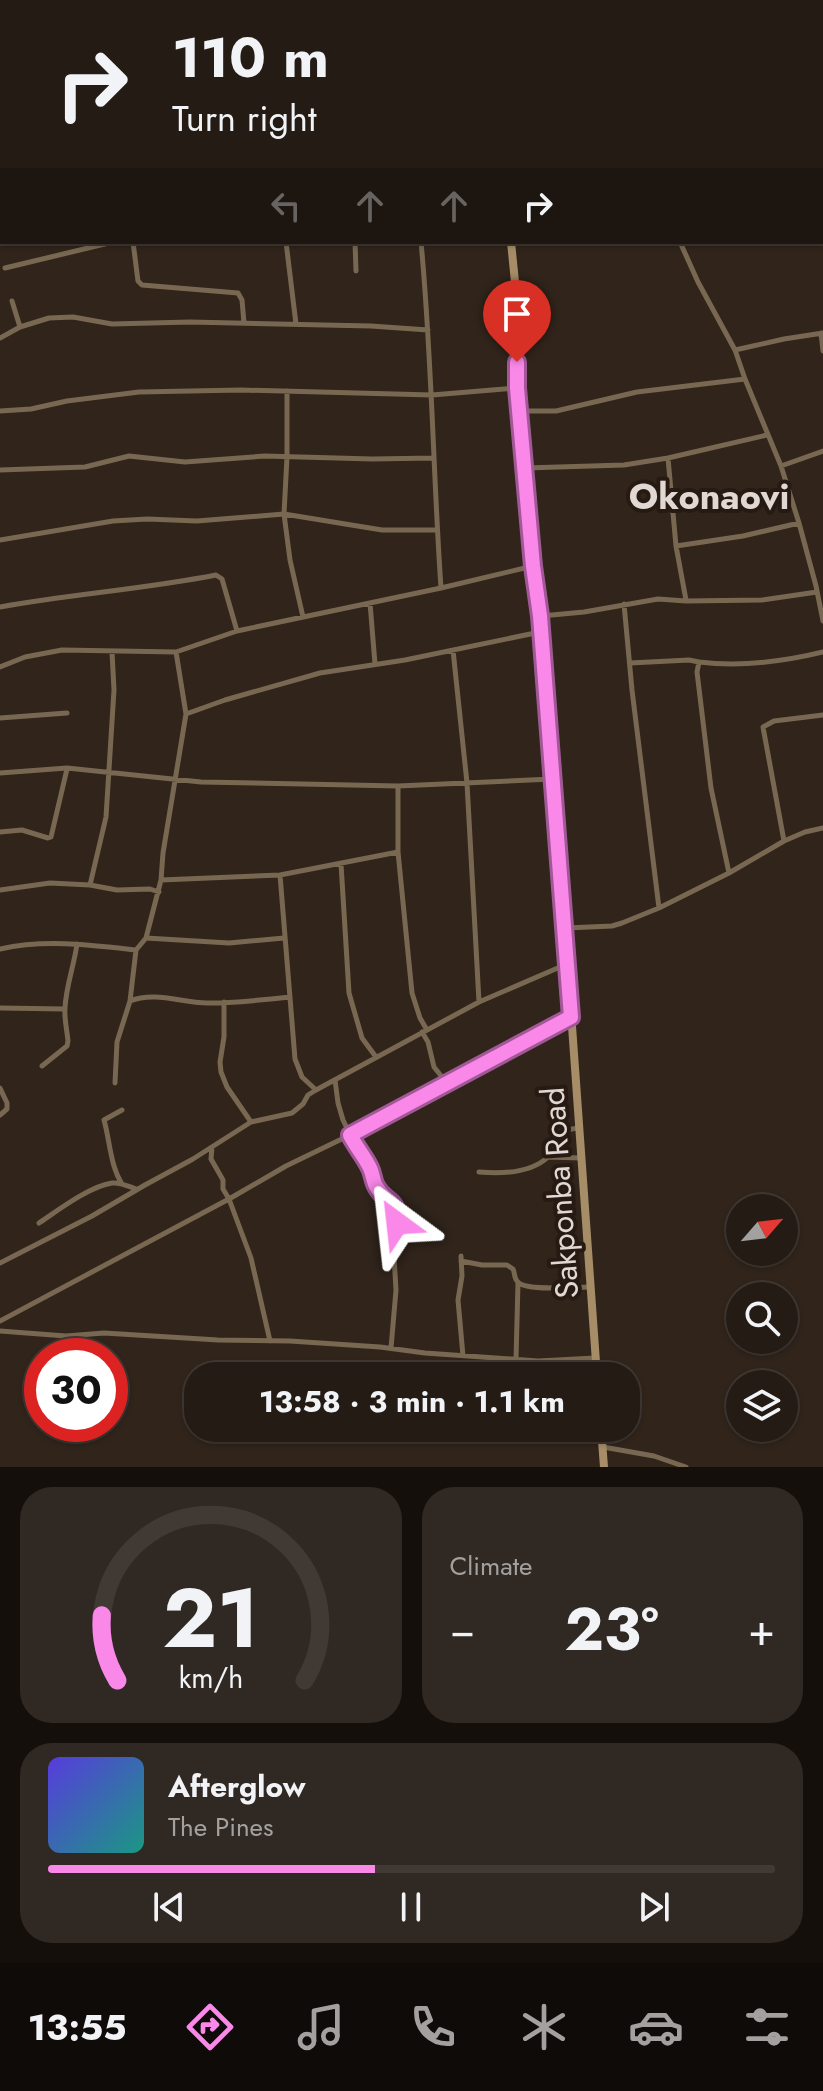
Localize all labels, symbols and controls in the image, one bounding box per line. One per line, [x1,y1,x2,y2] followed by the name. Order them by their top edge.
[172,17,329,98] text: 110 m
[40,32,144,136] icon: right
[172,92,317,144] text: Turn right
[264,184,308,228] icon: left
[348,184,392,228] icon: ahead
[432,184,476,228] icon: ahead
[516,184,560,228] icon: right
[483,280,551,362] pin
[495,292,539,336] icon: arrive
[629,470,789,522] district label: Okonaovi
[530,1086,590,1300] street label: Sakponba Road
[355,1181,439,1265] position arrow
[726,1194,798,1266] north arrow
[726,1194,798,1442] map controls
[726,1282,798,1354] button: search
[24,1338,128,1442] speed limit sign: 30
[726,1370,798,1442] button: layers
[259,1380,565,1423] text: 13:58 · 3 min · 1.1 km
[450,1547,532,1585] text: Climate
[162,1558,259,1678] text: 21
[564,1586,659,1673] text: 23°
[450,1598,475,1662] text: −
[748,1598,775,1662] text: +
[178,1657,243,1699] text: km/h
[168,1765,305,1808] text: Afterglow
[168,1808,273,1846] text: The Pines
[147,1885,191,1929] icon: previous
[389,1885,433,1929] icon: pause
[632,1885,676,1929] icon: next
[182,1999,238,2055] icon: directions
[293,1999,349,2055] icon: music
[405,1999,461,2055] icon: phone
[516,1999,572,2055] icon: climate
[628,1999,684,2055] icon: car
[739,1999,795,2055] icon: filters
[28,2001,126,2053] text: 13:55

